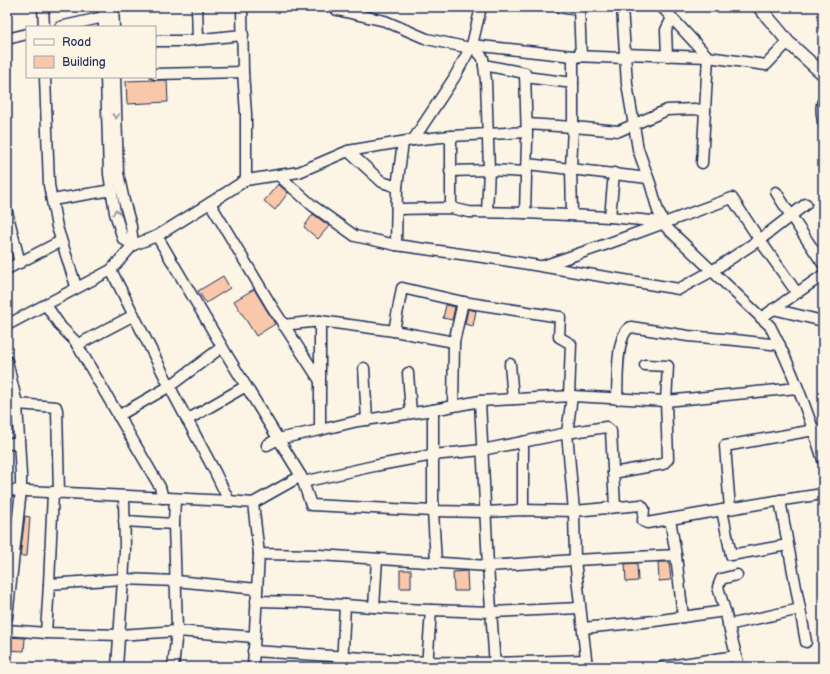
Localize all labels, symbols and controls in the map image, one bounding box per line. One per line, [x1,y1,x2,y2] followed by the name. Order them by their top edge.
[26,26,156,78] legend
[62,35,91,50] text: Road
[62,55,106,70] text: Building
[112,113,121,119] one-way arrow
[112,209,120,215] one-way arrow

